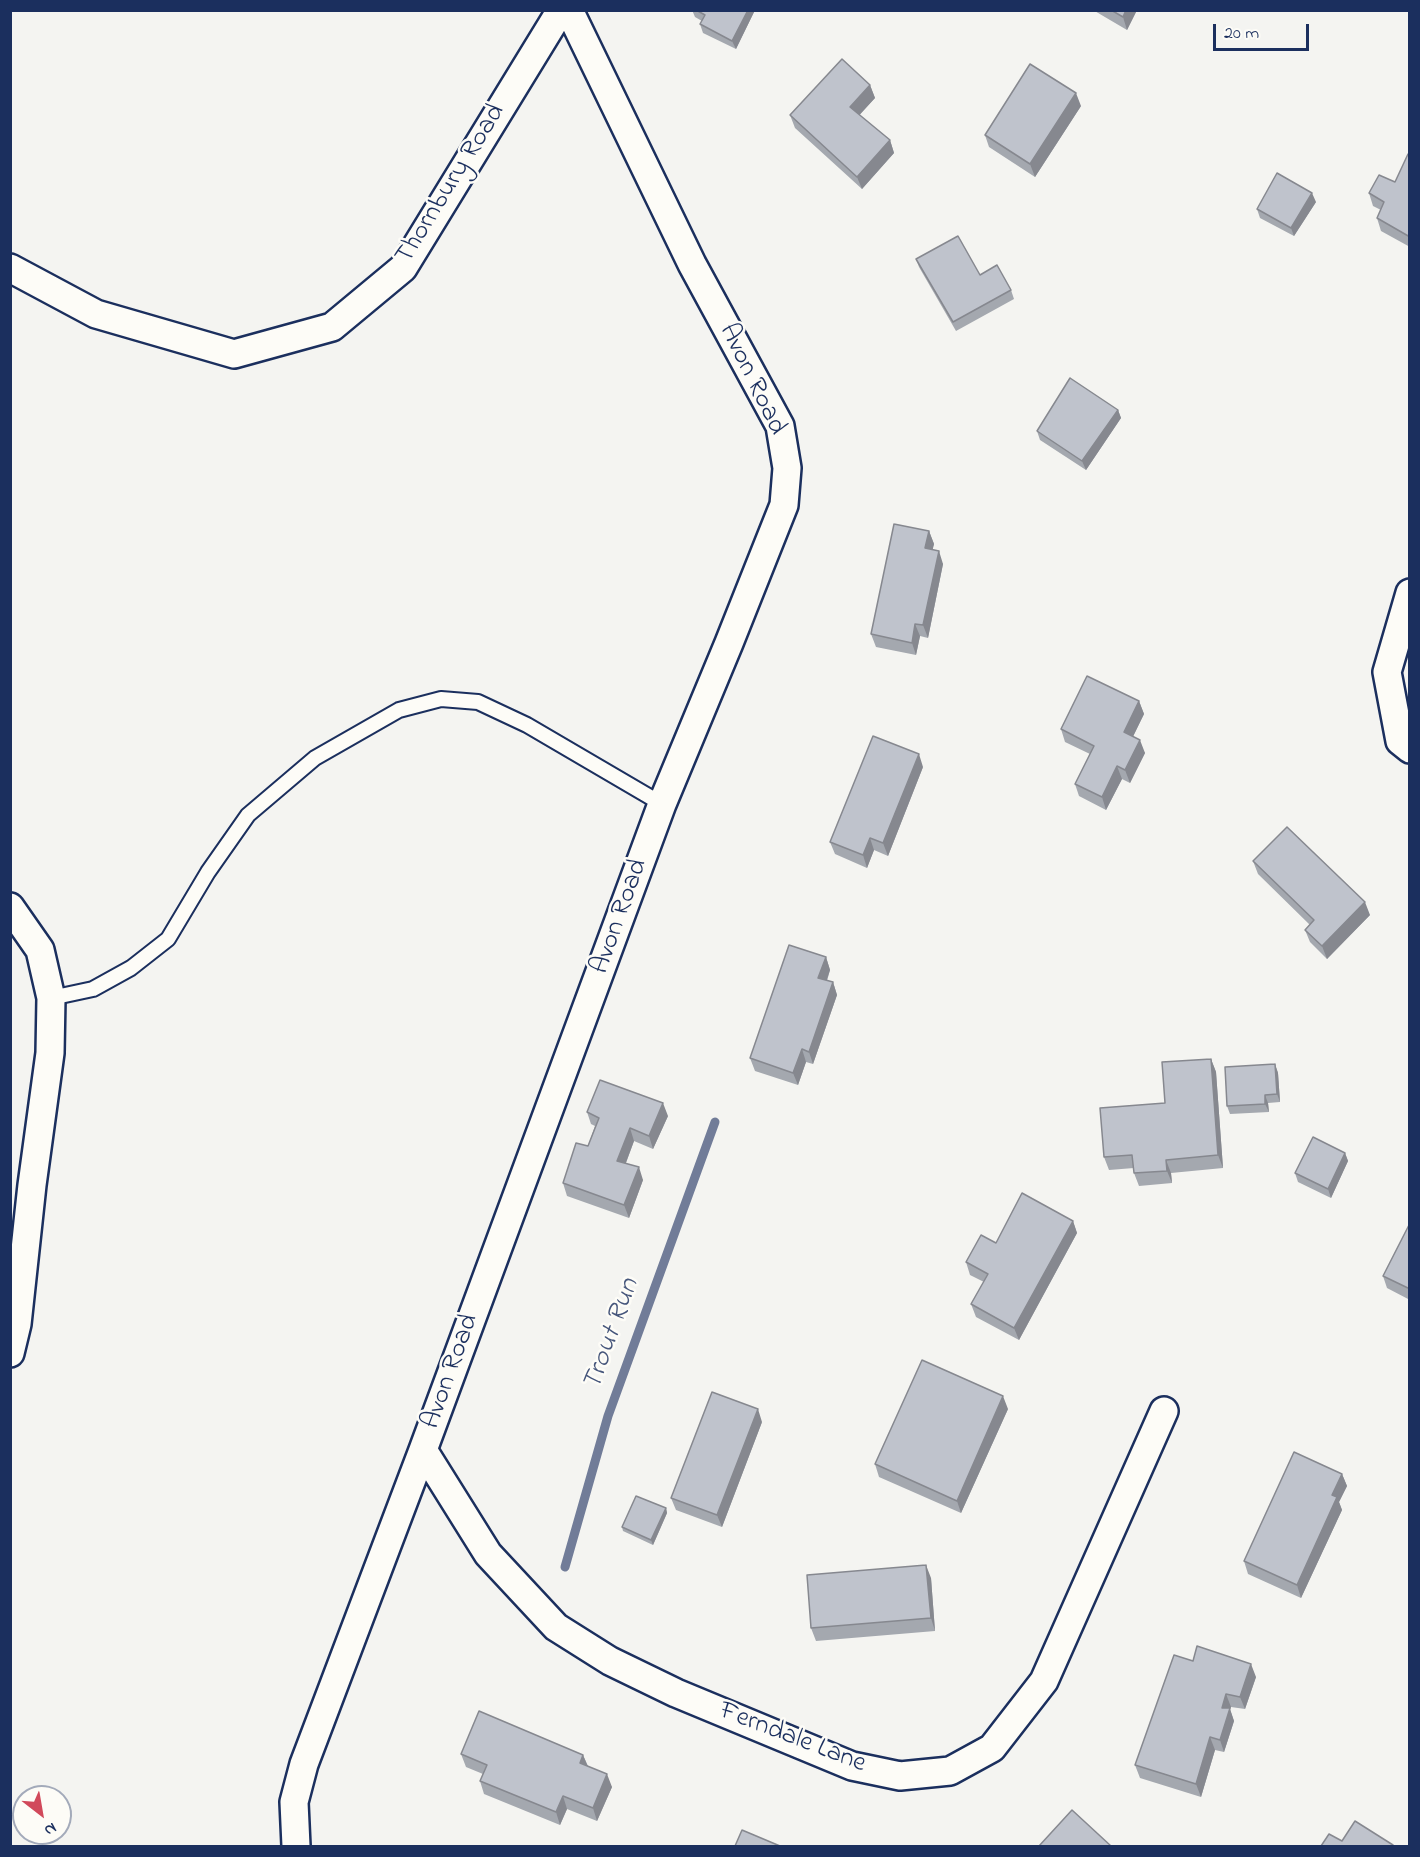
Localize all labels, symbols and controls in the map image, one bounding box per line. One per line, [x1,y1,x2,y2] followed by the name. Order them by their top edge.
[1216,12,1312,50] scale bar
[1224,21,1259,47] text: 20 m
[390,99,514,271] street label: Thornbury Road
[710,319,792,441] street label: Avon Road
[585,855,657,979] street label: Avon Road
[577,1274,649,1396] water label: Trout Run
[416,1310,488,1434] street label: Avon Road
[714,1696,870,1782] street label: Ferndale Lane
[12,1785,72,1845] north arrow
[39,1816,61,1842] text: N

